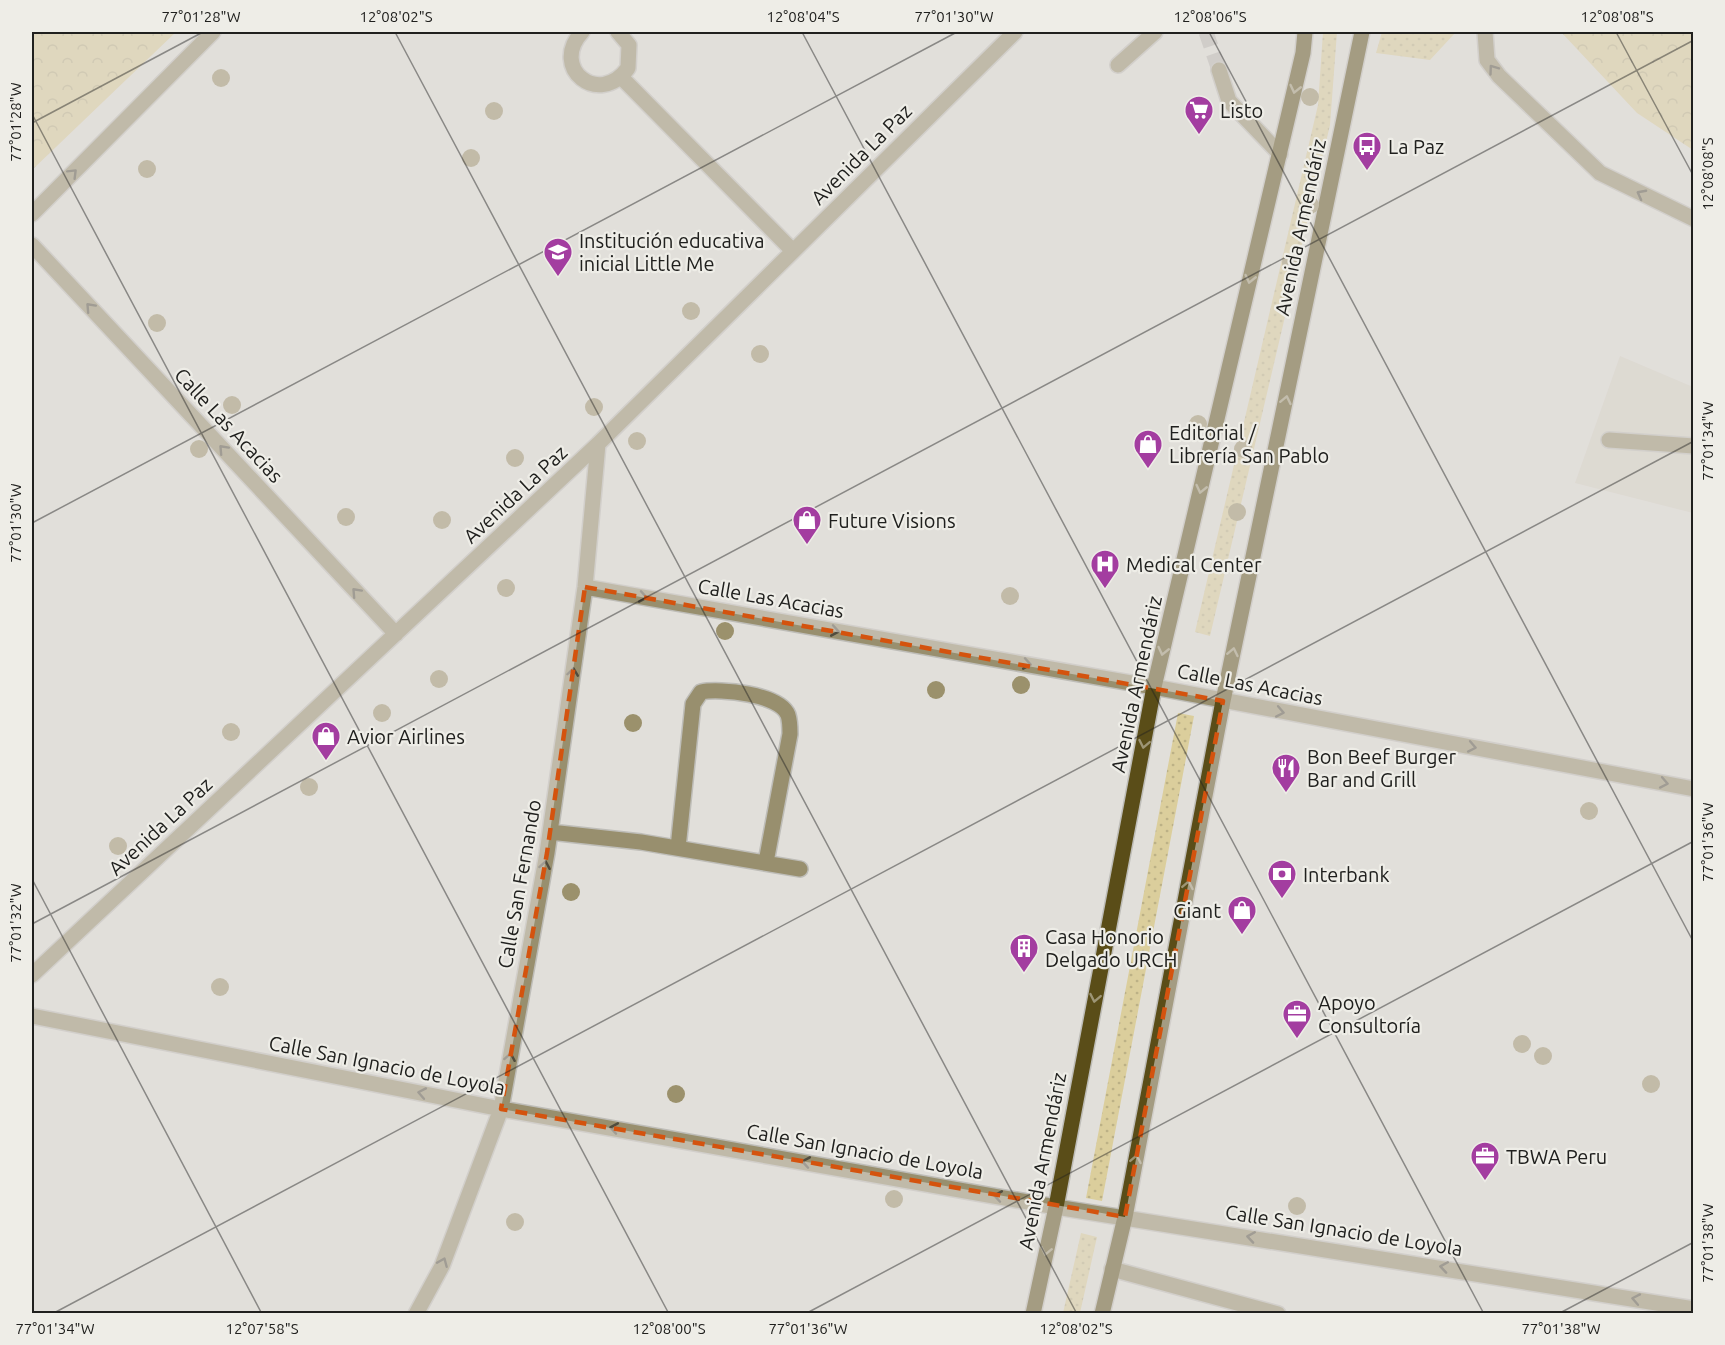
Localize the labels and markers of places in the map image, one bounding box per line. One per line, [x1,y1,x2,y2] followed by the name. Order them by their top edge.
[1183,94,1215,136] supermarket icon: Listo
[1220,99,1263,122] place label: Listo
[1351,130,1383,172] bus stop icon: La Paz
[1388,135,1444,158] place label: La Paz
[579,229,764,275] place label: Institución educativa inicial Little Me
[542,236,574,278] school or university icon: Institución educativa inicial Little Me
[1169,421,1329,467] place label: Editorial / Librería San Pablo
[1132,428,1164,470] shop icon: Editorial / Librería San Pablo
[791,504,823,546] shop icon: Future Visions
[828,509,956,532] place label: Future Visions
[1089,548,1121,590] hospital icon: Medical Center
[1126,553,1262,576] place label: Medical Center
[310,720,342,762] shop icon: Avior Airlines
[347,725,465,748] place label: Avior Airlines
[1307,745,1457,791] place label: Bon Beef Burger Bar and Grill
[1270,752,1302,794] restaurant icon: Bon Beef Burger Bar and Grill
[1266,858,1298,900] bank icon: Interbank
[1303,863,1389,886] place label: Interbank
[1226,894,1258,936] shop icon: Giant
[1173,899,1221,922] place label: Giant
[1045,925,1177,971] place label: Casa Honorio Delgado URCH
[1008,932,1040,974] building icon: Casa Honorio Delgado URCH
[1318,991,1421,1037] place label: Apoyo Consultoría
[1281,998,1313,1040] office icon: Apoyo Consultoría
[1469,1140,1501,1182] office icon: TBWA Peru
[1506,1145,1607,1168] place label: TBWA Peru

